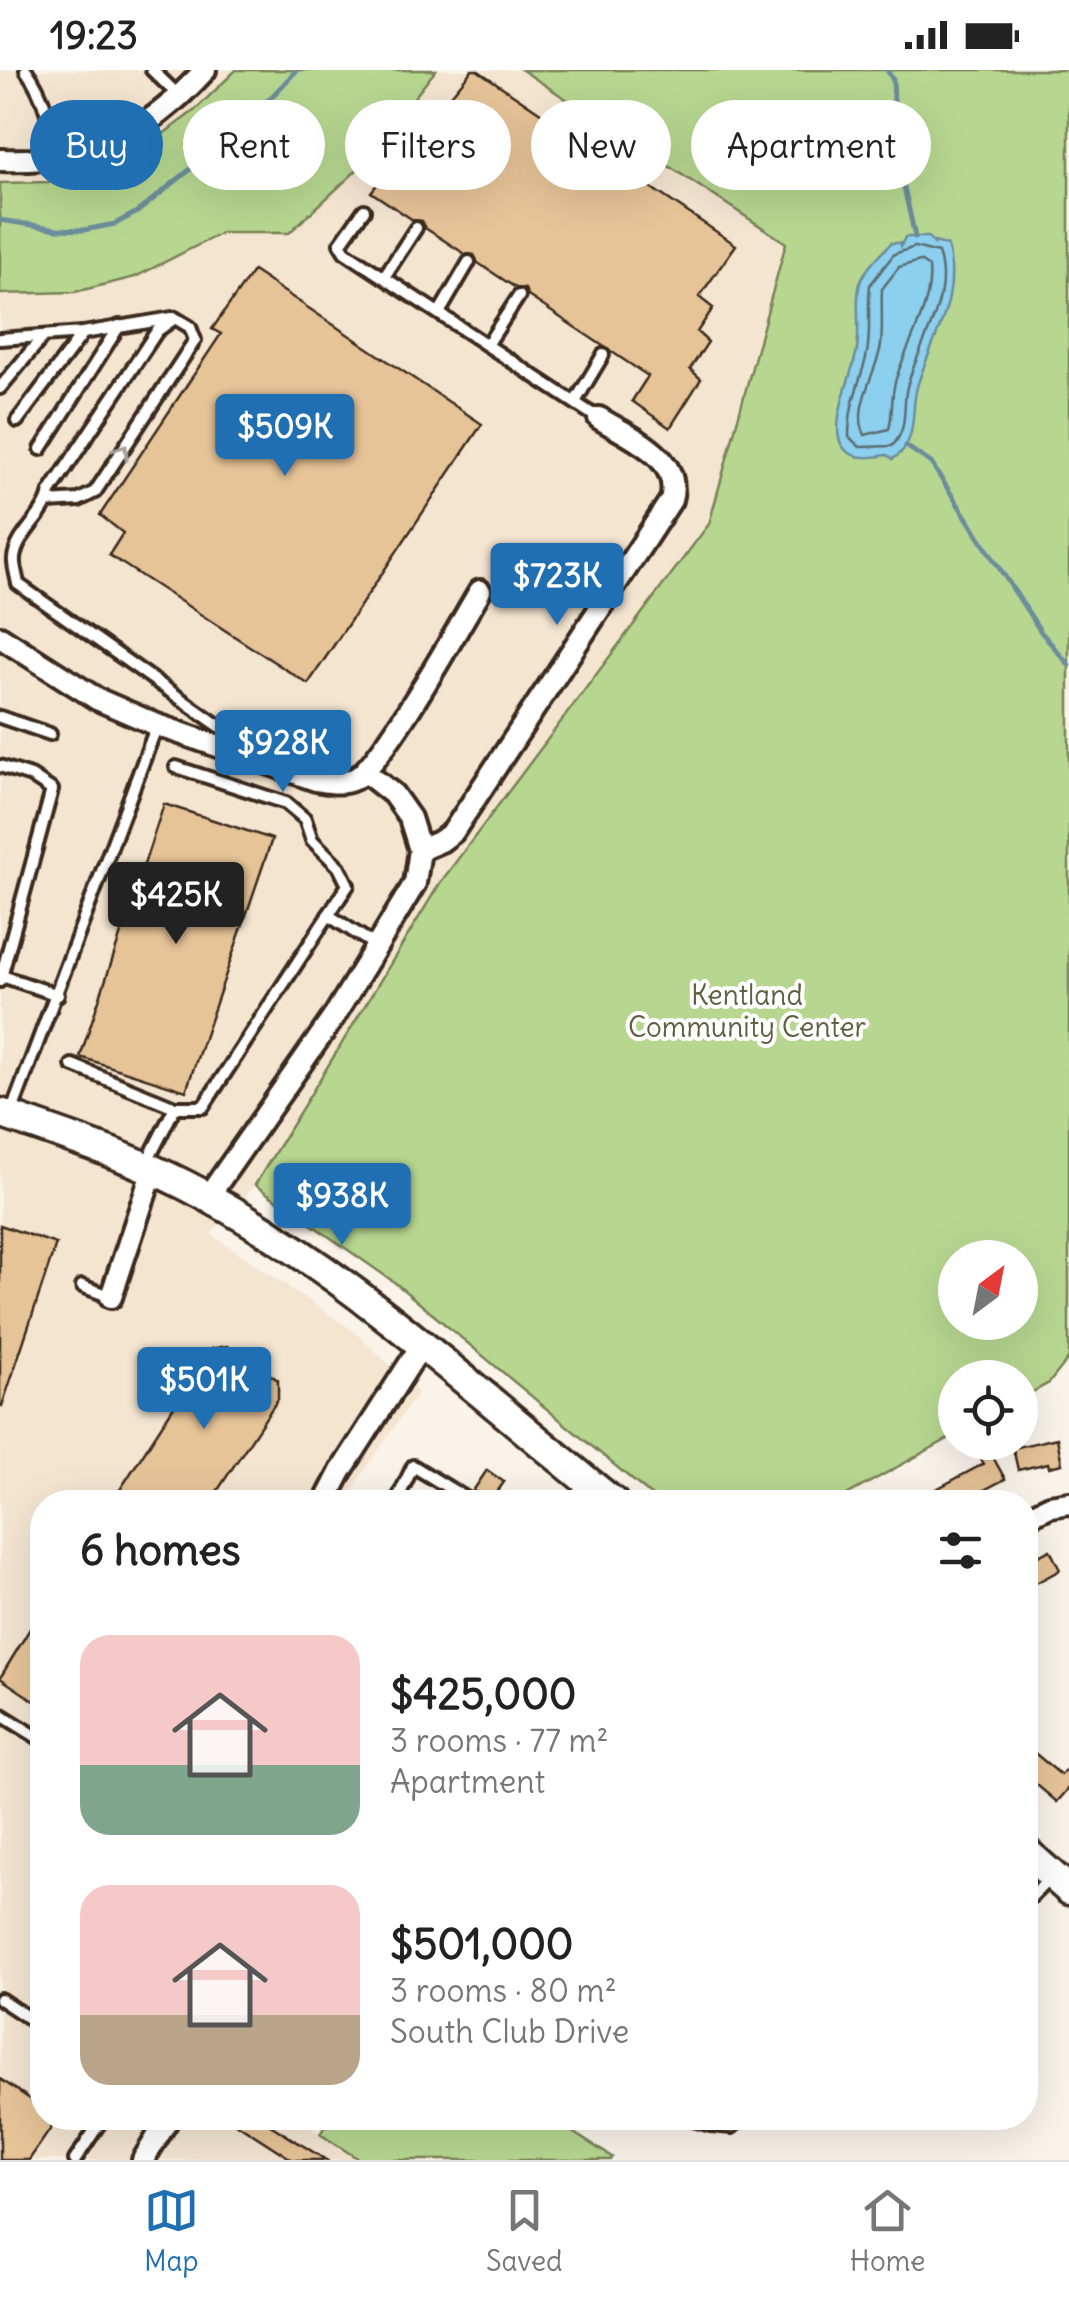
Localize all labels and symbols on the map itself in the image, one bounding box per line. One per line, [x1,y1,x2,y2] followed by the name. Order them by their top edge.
[215,394,355,479] pin: $509K
[110,444,128,463] one-way arrow
[487,543,627,628] pin: $723K
[213,710,353,795] pin: $928K
[106,862,246,947] pin: $425K
[628,977,866,1045] park label: Kentland Community Center
[272,1163,412,1248] pin: $938K
[938,1240,1038,1340] north arrow
[134,1347,274,1432] pin: $501K

